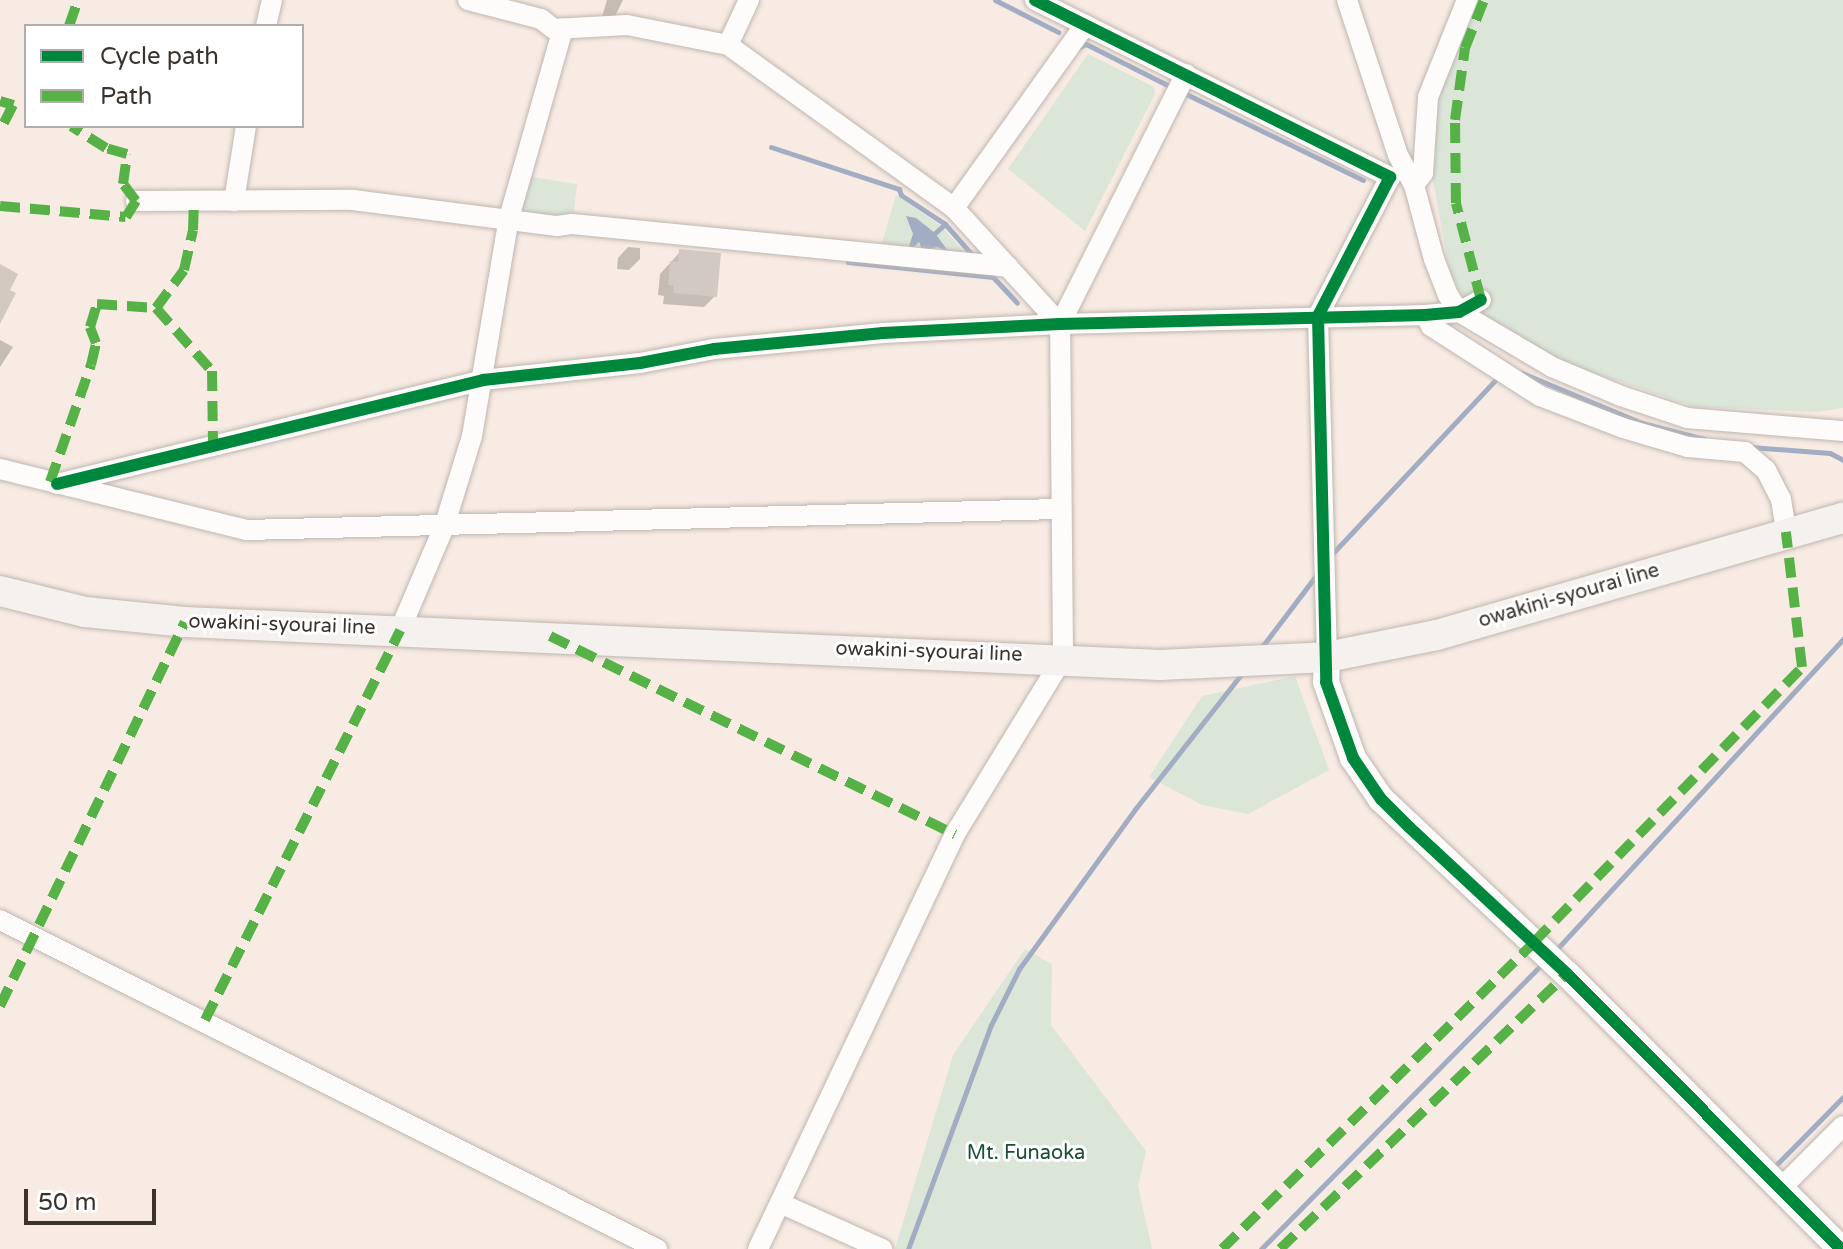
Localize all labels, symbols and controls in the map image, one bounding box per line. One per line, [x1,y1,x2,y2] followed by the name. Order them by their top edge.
[24,24,304,128] legend
[100,42,219,71] text: Cycle path
[100,82,153,111] text: Path
[1476,559,1662,633] street label: owakini-syourai line
[188,610,376,640] street label: owakini-syourai line
[835,637,1023,667] street label: owakini-syourai line
[967,1141,1085,1165] park label: Mt. Funaoka
[28,1173,160,1223] scale bar
[38,1188,96,1217] text: 50 m

